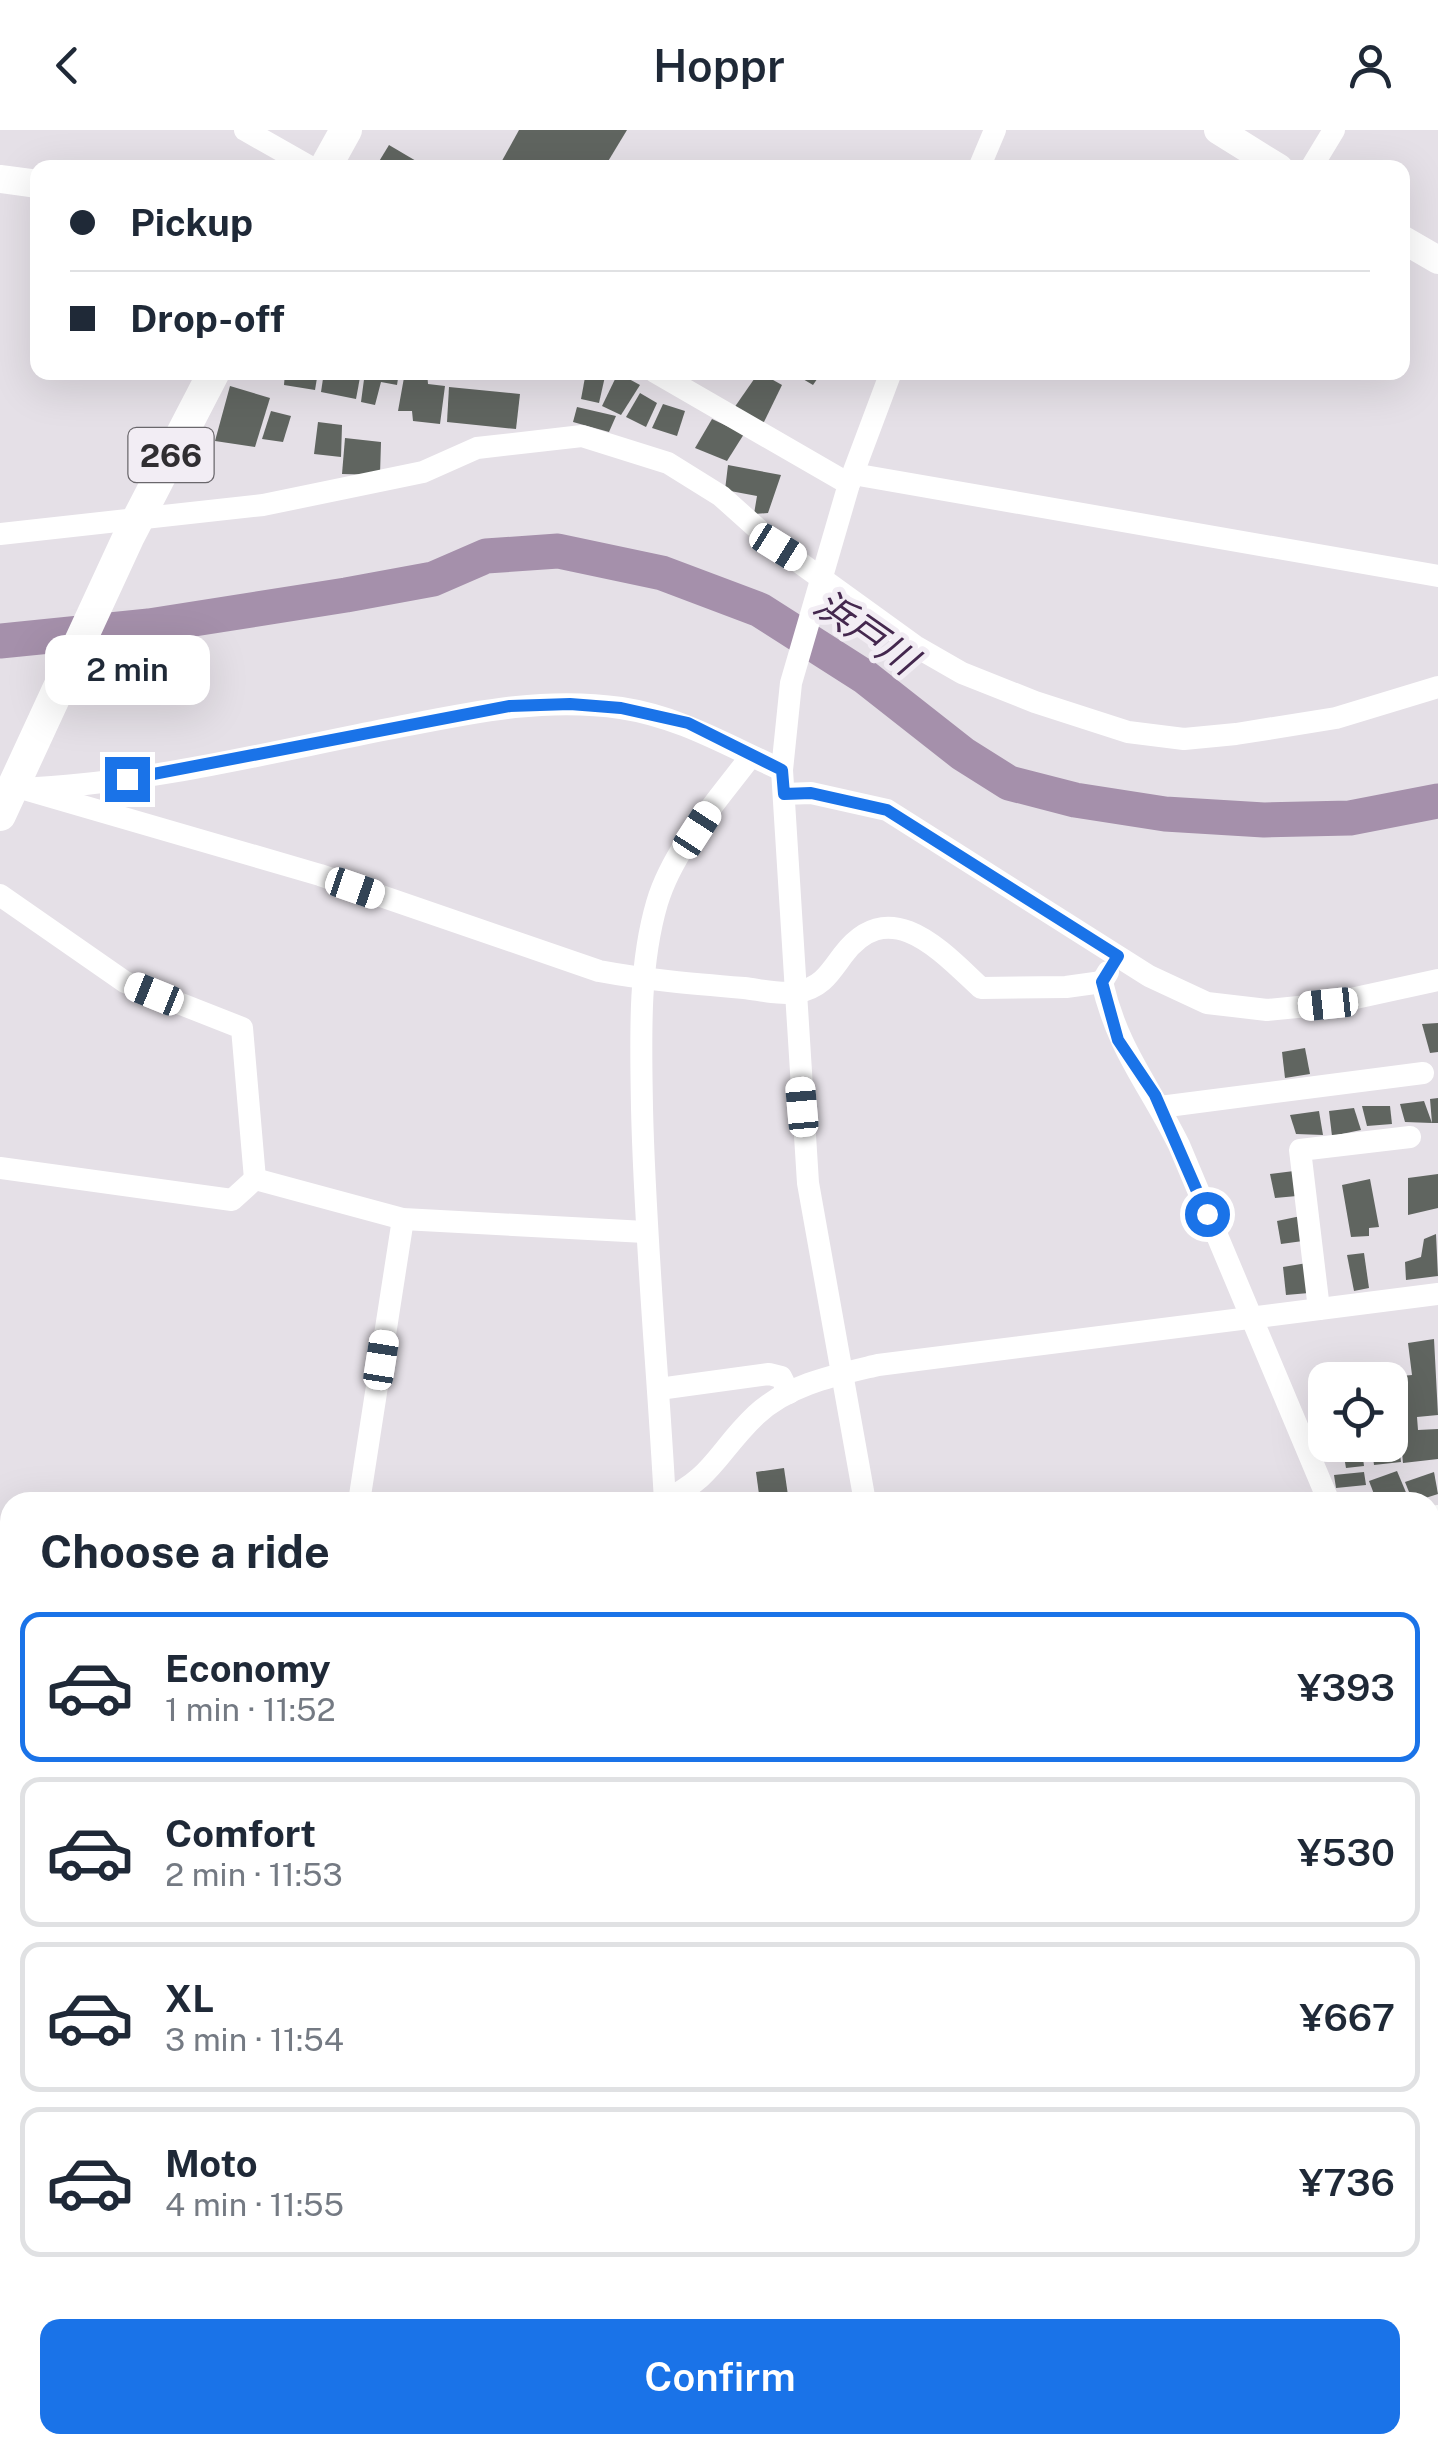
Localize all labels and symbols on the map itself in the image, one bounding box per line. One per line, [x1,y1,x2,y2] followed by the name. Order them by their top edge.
[128,428,214,482] road number: 266
[745,518,811,576] car
[806,581,929,685] water label: 浜戸川
[44,634,210,704] callout: 2 min
[105,757,150,802] route end
[668,797,726,863] car
[322,864,388,912] car
[121,969,187,1019] car
[1297,986,1359,1022] car
[784,1076,820,1138] car
[1185,1192,1230,1237] route start
[361,1328,401,1392] car

